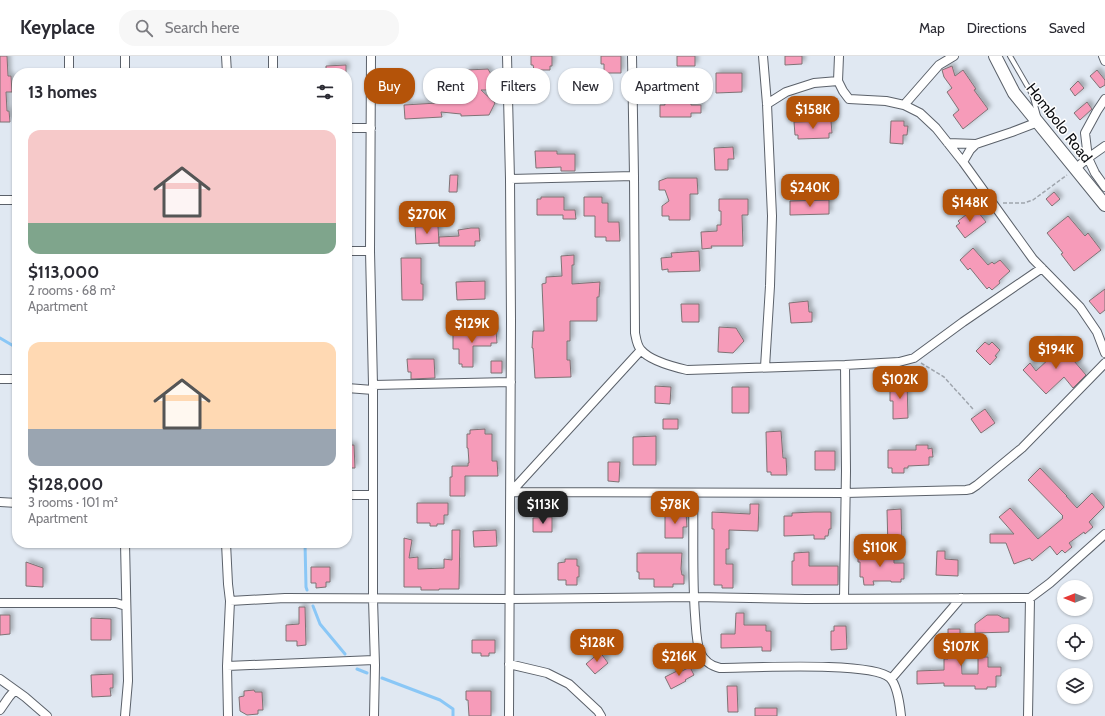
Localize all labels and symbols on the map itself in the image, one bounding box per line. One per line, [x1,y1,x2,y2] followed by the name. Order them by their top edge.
[1022,80,1096,166] street label: Hombolo Road
[785,96,841,130] pin: $158K
[782,174,838,208] pin: $240K
[942,189,998,223] pin: $148K
[399,201,455,235] pin: $270K
[444,310,500,344] pin: $129K
[1028,336,1084,370] pin: $194K
[872,366,928,400] pin: $102K
[515,491,571,525] pin: $113K
[651,491,699,525] pin: $78K
[852,534,908,568] pin: $110K
[1057,580,1093,616] north arrow
[569,629,625,663] pin: $128K
[933,633,989,667] pin: $107K
[651,643,707,677] pin: $216K

